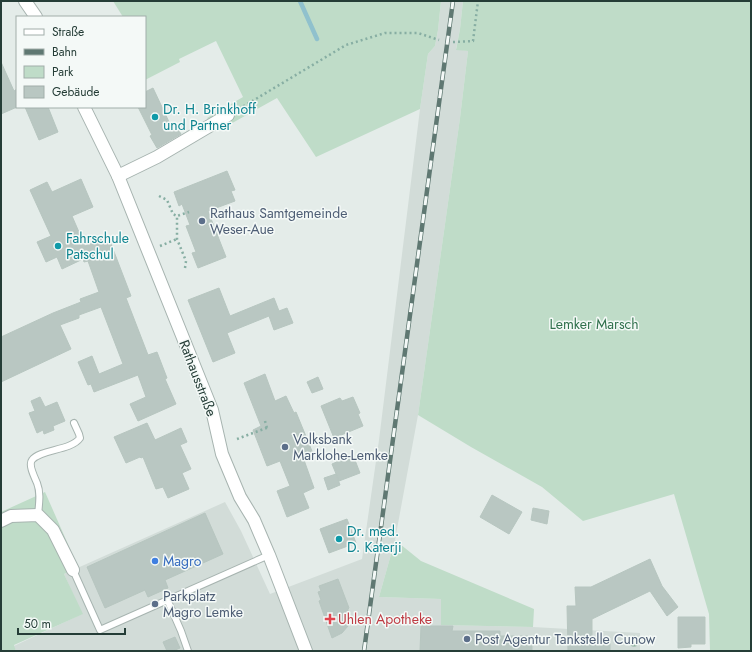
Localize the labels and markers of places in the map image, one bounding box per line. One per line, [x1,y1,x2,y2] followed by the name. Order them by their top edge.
[163,99,257,135] place label: Dr. H. Brinkhoff und Partner
[150,112,160,122] marker: Dr. H. Brinkhoff und Partner
[210,203,347,239] place label: Rathaus Samtgemeinde Weser-Aue
[197,216,207,226] marker: Rathaus Samtgemeinde Weser-Aue
[66,228,129,264] place label: Fahrschule Patschul
[53,241,63,251] marker: Fahrschule Patschul
[293,429,388,465] place label: Volksbank Marklohe-Lemke
[280,442,290,452] marker: Volksbank Marklohe-Lemke
[347,521,402,557] place label: Dr. med. D. Katerji
[334,534,344,544] marker: Dr. med. D. Katerji
[163,551,202,571] place label: Magro
[150,556,160,566] marker: Magro
[163,586,243,622] place label: Parkplatz Magro Lemke
[150,599,160,609] marker: Parkplatz Magro Lemke
[338,609,432,629] place label: Uhlen Apotheke
[325,614,335,624] marker: Uhlen Apotheke
[475,629,656,649] place label: Post Agentur Tankstelle Cunow
[462,634,472,644] marker: Post Agentur Tankstelle Cunow

